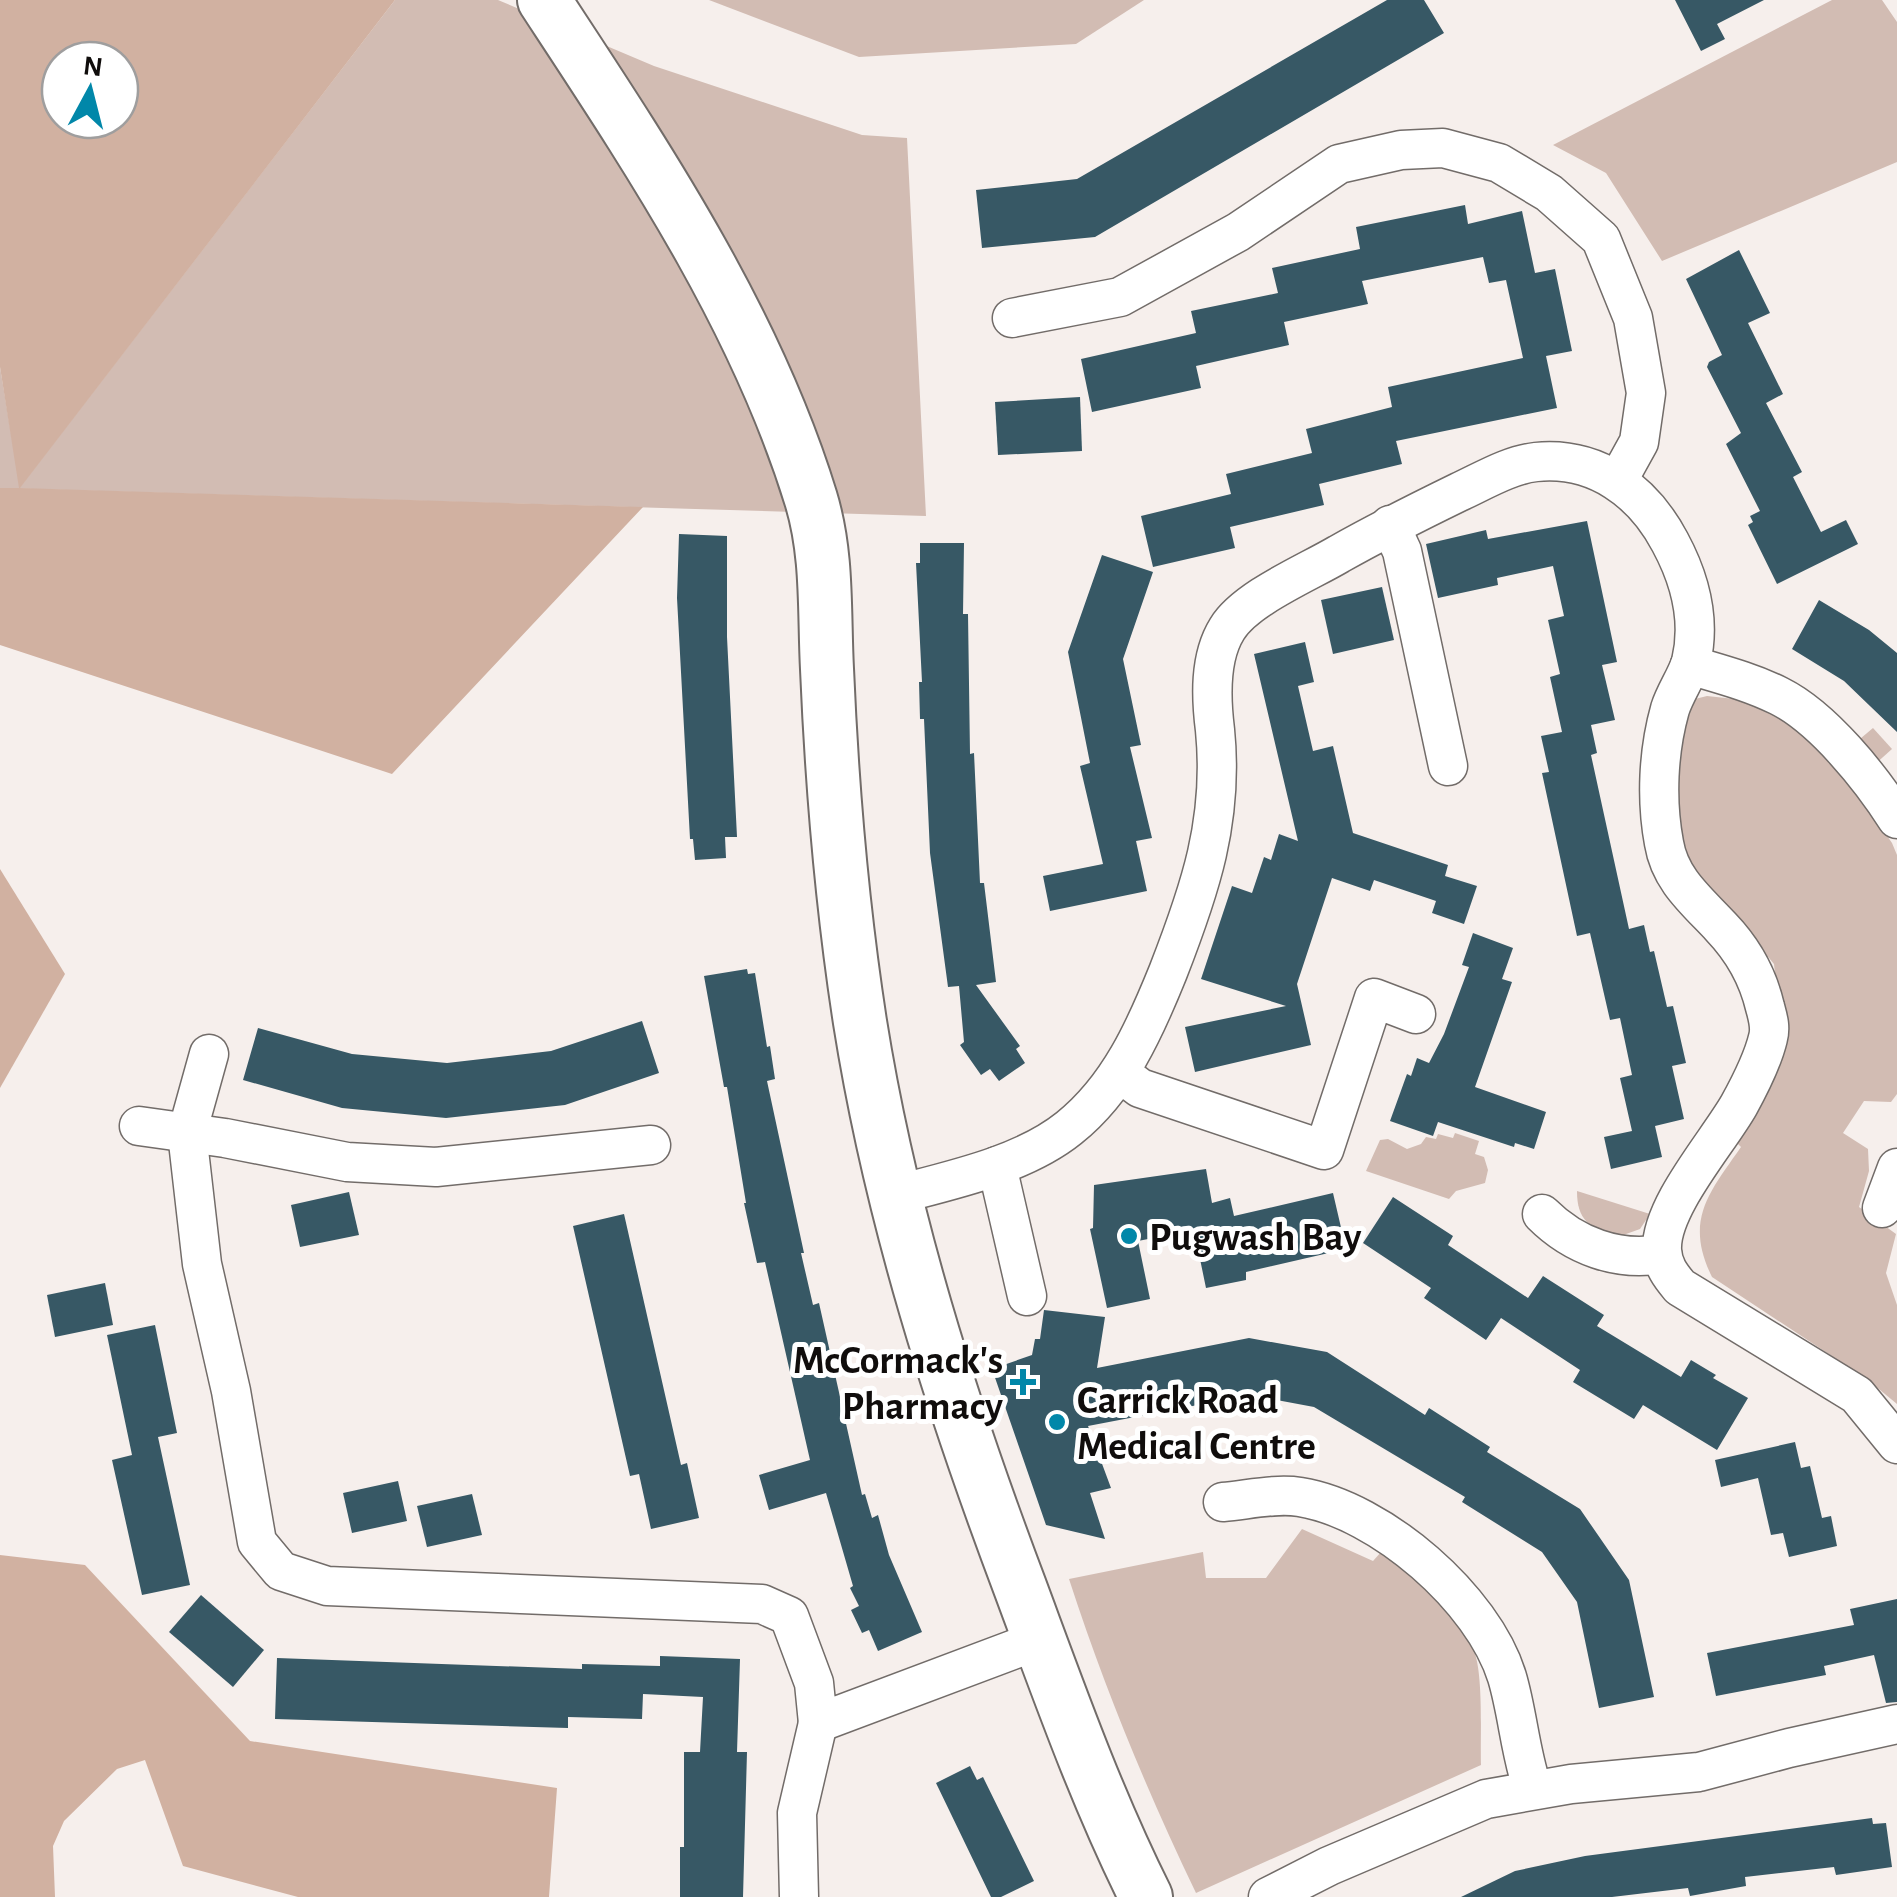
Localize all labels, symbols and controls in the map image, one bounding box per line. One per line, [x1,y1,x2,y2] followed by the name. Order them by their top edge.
[40,40,140,140] north arrow
[81,52,104,82] text: N
[1149,1218,1362,1258] place label: Pugwash Bay
[1118,1225,1140,1247] marker: Pugwash Bay
[793,1341,1003,1427] place label: McCormack's Pharmacy
[1012,1371,1034,1393] marker: McCormack's Pharmacy
[1077,1381,1316,1467] place label: Carrick Road Medical Centre
[1046,1411,1068,1433] marker: Carrick Road Medical Centre

